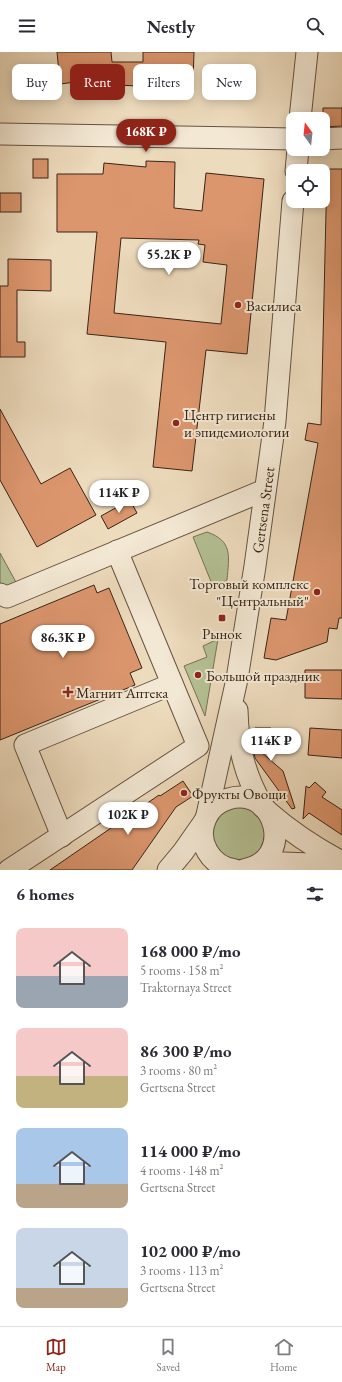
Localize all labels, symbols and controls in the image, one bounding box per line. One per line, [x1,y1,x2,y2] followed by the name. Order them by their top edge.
[16,15,38,37] icon: menu
[147,15,195,38] text: Nestly
[304,15,326,37] icon: search
[12,64,62,100] chip: Buy
[70,64,125,100] chip: Rent
[133,64,194,100] chip: Filters
[202,64,256,100] chip: New
[286,112,330,156] north arrow
[286,112,330,208] map controls
[113,119,179,153] pin: 168K ₽
[125,123,167,140] text: 168K ₽
[286,164,330,208] button: locate
[132,242,206,276] pin: 55.2K ₽
[147,246,191,263] text: 55.2K ₽
[246,296,302,315] place label: Василиса
[233,300,243,310] marker: Василиса
[184,405,289,441] place label: Центр гигиены и эпидемиологии
[171,418,181,428] marker: Центр гигиены и эпидемиологии
[248,465,279,554] street label: Gertsena Street
[86,480,152,514] pin: 114K ₽
[98,484,140,501] text: 114K ₽
[189,574,309,610] place label: Торговый комплекс "Центральный"
[312,587,322,597] marker: Торговый комплекс "Центральный"
[217,613,227,623] marker: Рынок
[202,624,242,643] place label: Рынок
[26,625,100,659] pin: 86.3K ₽
[41,629,85,646] text: 86.3K ₽
[206,666,320,685] place label: Большой праздник
[193,670,203,680] marker: Большой праздник
[76,683,168,702] place label: Магнит Аптека
[63,687,73,697] marker: Магнит Аптека
[238,728,304,762] pin: 114K ₽
[250,732,292,749] text: 114K ₽
[192,784,287,803] place label: Фрукты Овощи
[179,788,189,798] marker: Фрукты Овощи
[95,802,161,836] pin: 102K ₽
[107,806,149,823] text: 102K ₽
[16,883,74,905] text: 6 homes
[304,883,326,905] icon: filters
[140,940,241,962] text: 168 000 ₽/mo
[48,944,96,992] icon: home
[140,962,224,979] text: 5 rooms · 158 m²
[140,979,232,996] text: Traktornaya Street
[140,1040,232,1062] text: 86 300 ₽/mo
[48,1044,96,1092] icon: home
[140,1062,217,1079] text: 3 rooms · 80 m²
[140,1079,215,1096] text: Gertsena Street
[140,1140,241,1162] text: 114 000 ₽/mo
[48,1144,96,1192] icon: home
[140,1162,224,1179] text: 4 rooms · 148 m²
[140,1179,215,1196] text: Gertsena Street
[140,1240,241,1262] text: 102 000 ₽/mo
[48,1244,96,1292] icon: home
[140,1262,224,1279] text: 3 rooms · 113 m²
[140,1279,215,1296] text: Gertsena Street
[45,1336,67,1374] tab: Map
[157,1336,180,1374] tab: Saved
[270,1336,297,1374] tab: Home

